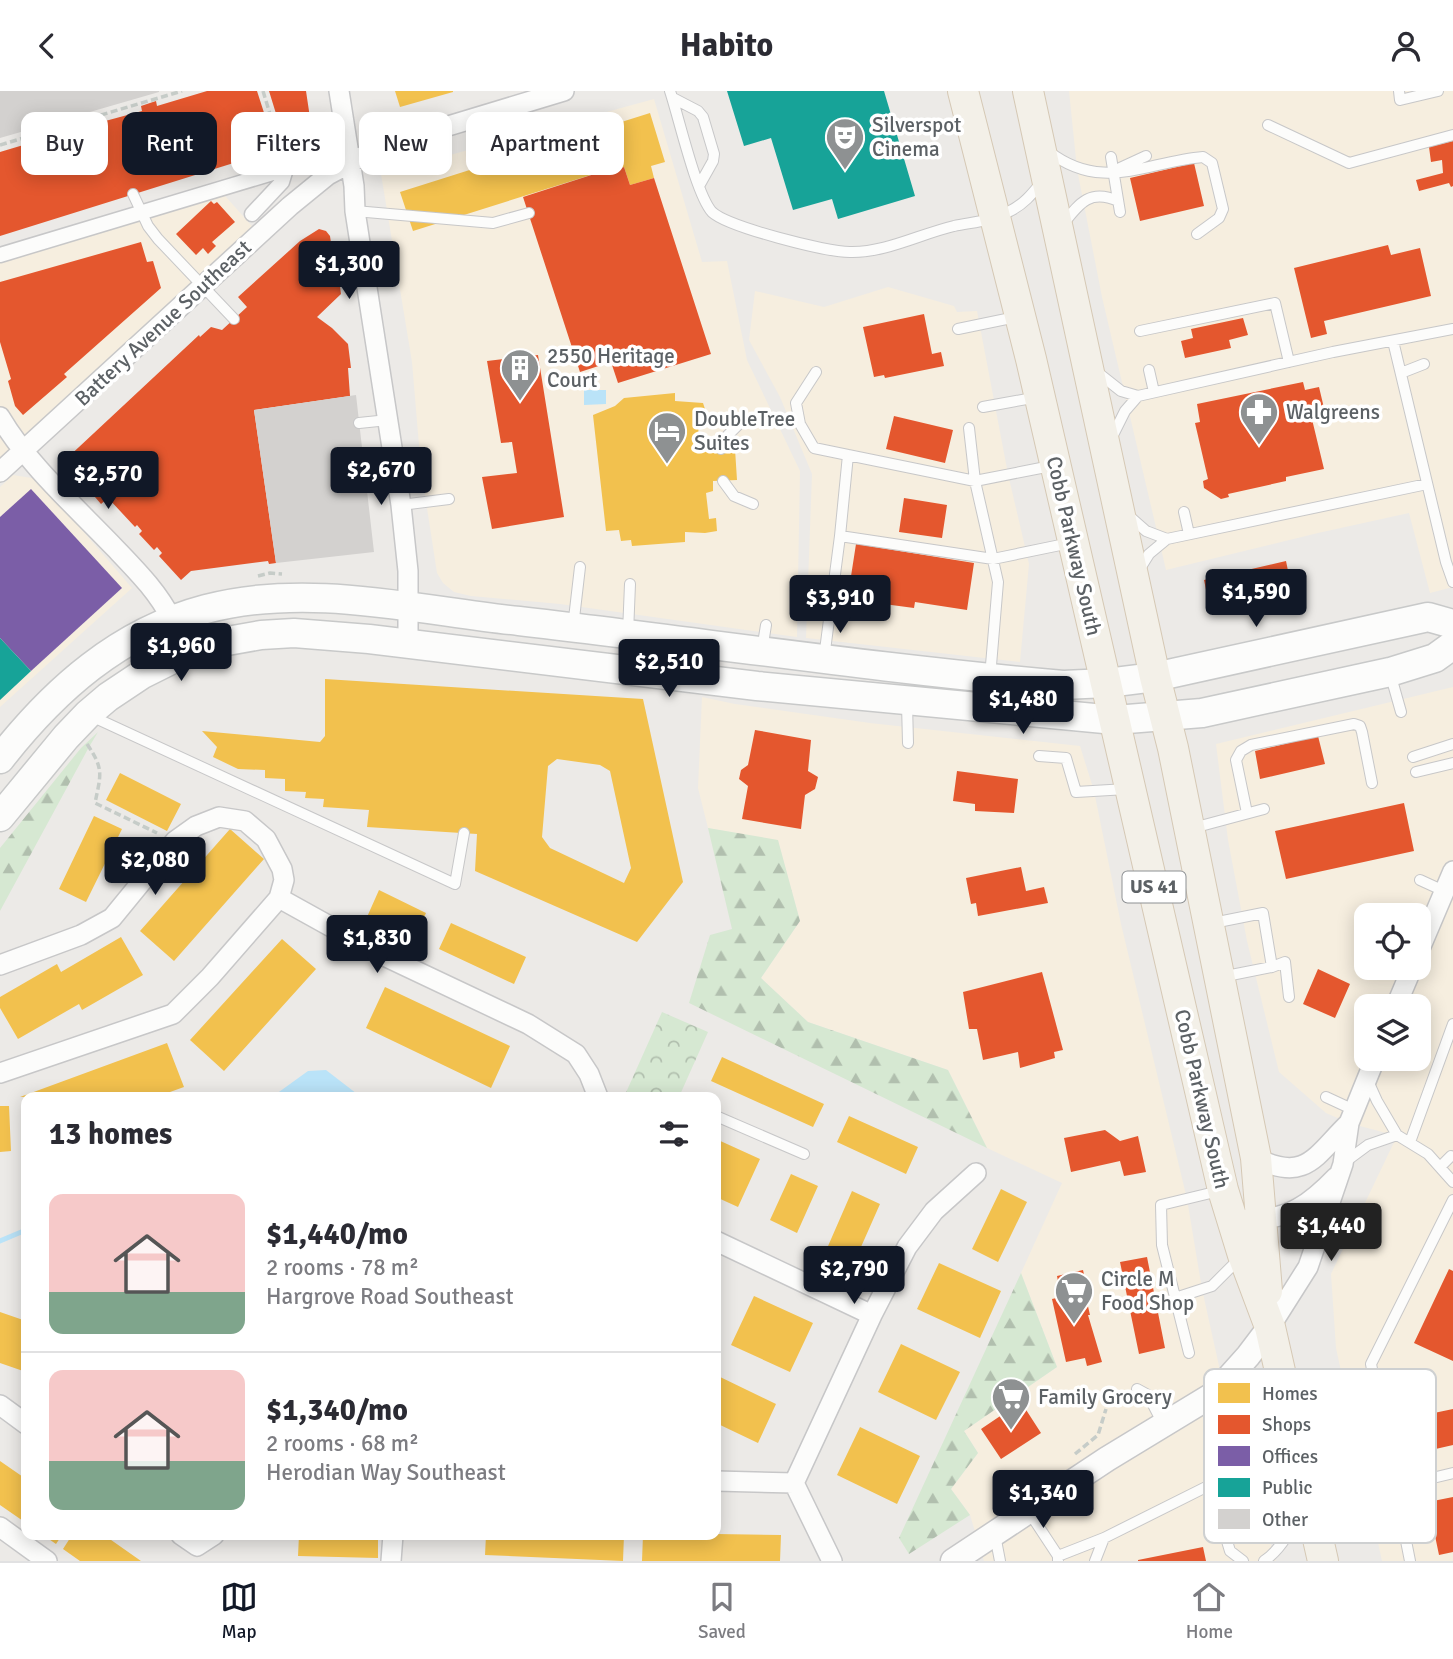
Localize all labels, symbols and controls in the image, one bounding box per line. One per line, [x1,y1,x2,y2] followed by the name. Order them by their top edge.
[680,26,773,65] text: Habito
[28,27,66,65] icon: back
[1387,27,1425,65] icon: person
[21,112,108,175] chip: Buy
[122,112,217,175] chip: Rent
[231,112,345,175] chip: Filters
[359,112,452,175] chip: New
[466,112,624,175] chip: Apartment
[872,112,961,162] place label: Silverspot Cinema
[824,116,866,171] theatre icon: Silverspot Cinema
[69,234,257,412] street label: Battery Avenue Southeast
[292,241,406,301] pin: $1,300
[315,249,383,278] text: $1,300
[547,343,675,393] place label: 2550 Heritage Court
[499,347,541,402] building icon: 2550 Heritage Court
[1238,391,1280,446] pharmacy icon: Walgreens
[1286,399,1380,425] place label: Walgreens
[694,406,795,456] place label: DoubleTree Suites
[646,410,688,465] hotel icon: DoubleTree Suites
[324,447,438,507] pin: $2,670
[51,451,165,511] pin: $2,570
[1041,454,1107,638] street label: Cobb Parkway South
[347,455,415,484] text: $2,670
[74,459,142,488] text: $2,570
[1199,569,1313,629] pin: $1,590
[783,575,897,635] pin: $3,910
[1222,577,1290,606] text: $1,590
[806,583,874,612] text: $3,910
[124,623,238,683] pin: $1,960
[147,631,215,660] text: $1,960
[612,639,726,699] pin: $2,510
[635,647,703,676] text: $2,510
[966,677,1080,736] pin: $1,480
[989,684,1057,713] text: $1,480
[98,837,212,897] pin: $2,080
[121,845,189,874] text: $2,080
[1122,871,1186,902] road number: US 41
[1354,903,1431,1071] map controls
[1354,903,1431,980] button: locate
[320,915,434,975] pin: $1,830
[343,923,411,952] text: $1,830
[1354,994,1431,1071] button: layers
[1169,1007,1235,1191] street label: Cobb Parkway South
[655,1115,693,1153] icon: filters
[49,1116,172,1153] text: 13 homes
[1274,1203,1388,1263] pin: $1,440
[1297,1211,1365,1240] text: $1,440
[266,1216,408,1253] text: $1,440/mo
[105,1222,189,1306] icon: home
[797,1247,911,1306] pin: $2,790
[266,1253,419,1282] text: 2 rooms · 78 m²
[820,1254,888,1283] text: $2,790
[1101,1266,1194,1316] place label: Circle M Food Shop
[1053,1270,1095,1325] supermarket icon: Circle M Food Shop
[266,1282,514,1311] text: Hargrove Road Southeast
[1204,1369,1436,1543] legend
[990,1376,1032,1431] supermarket icon: Family Grocery
[1262,1382,1318,1406] text: Homes
[1038,1384,1172,1410] place label: Family Grocery
[266,1392,408,1429] text: $1,340/mo
[105,1398,189,1482] icon: home
[1262,1413,1311,1437] text: Shops
[266,1429,419,1458] text: 2 rooms · 68 m²
[1262,1445,1318,1469] text: Offices
[266,1458,506,1487] text: Herodian Way Southeast
[986,1471,1100,1530] pin: $1,340
[1262,1476,1313,1500] text: Public
[1009,1478,1077,1507] text: $1,340
[1262,1508,1308,1532] text: Other
[220,1578,258,1644] tab: Map
[698,1578,746,1644] tab: Saved
[1186,1578,1233,1644] tab: Home

